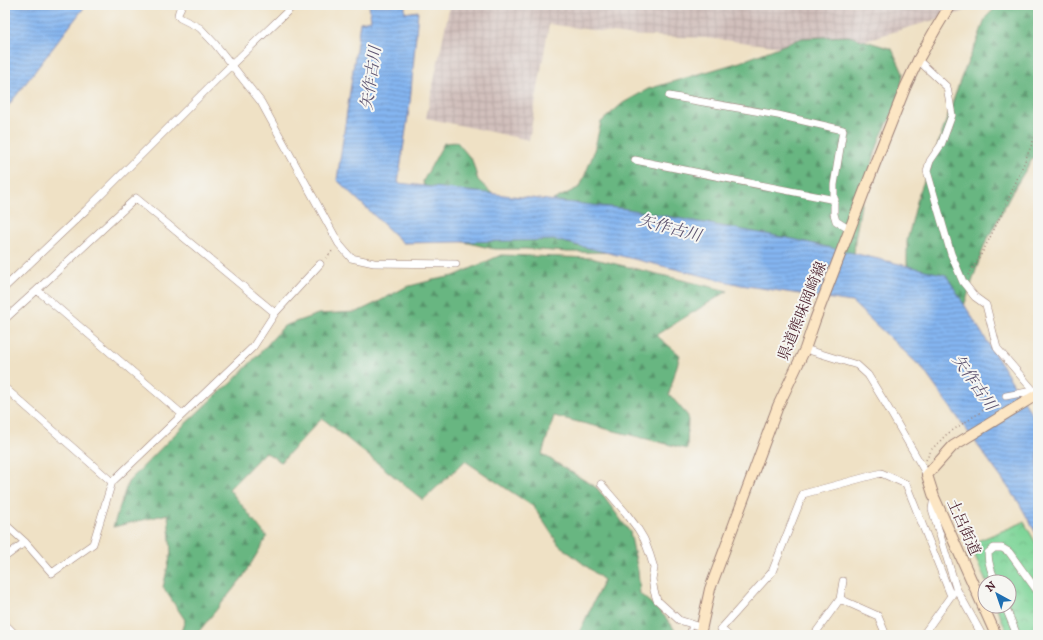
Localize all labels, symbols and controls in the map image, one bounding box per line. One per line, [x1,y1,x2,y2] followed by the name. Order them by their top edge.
[357,43,386,111] water label: 矢作古川
[636,210,705,246] water label: 矢作古川
[774,259,831,363] street label: 県道熊味岡崎線
[948,351,1002,416] water label: 矢作古川
[943,496,984,558] street label: 土呂街道
[977,574,1017,614] north arrow
[983,579,999,595] text: N

